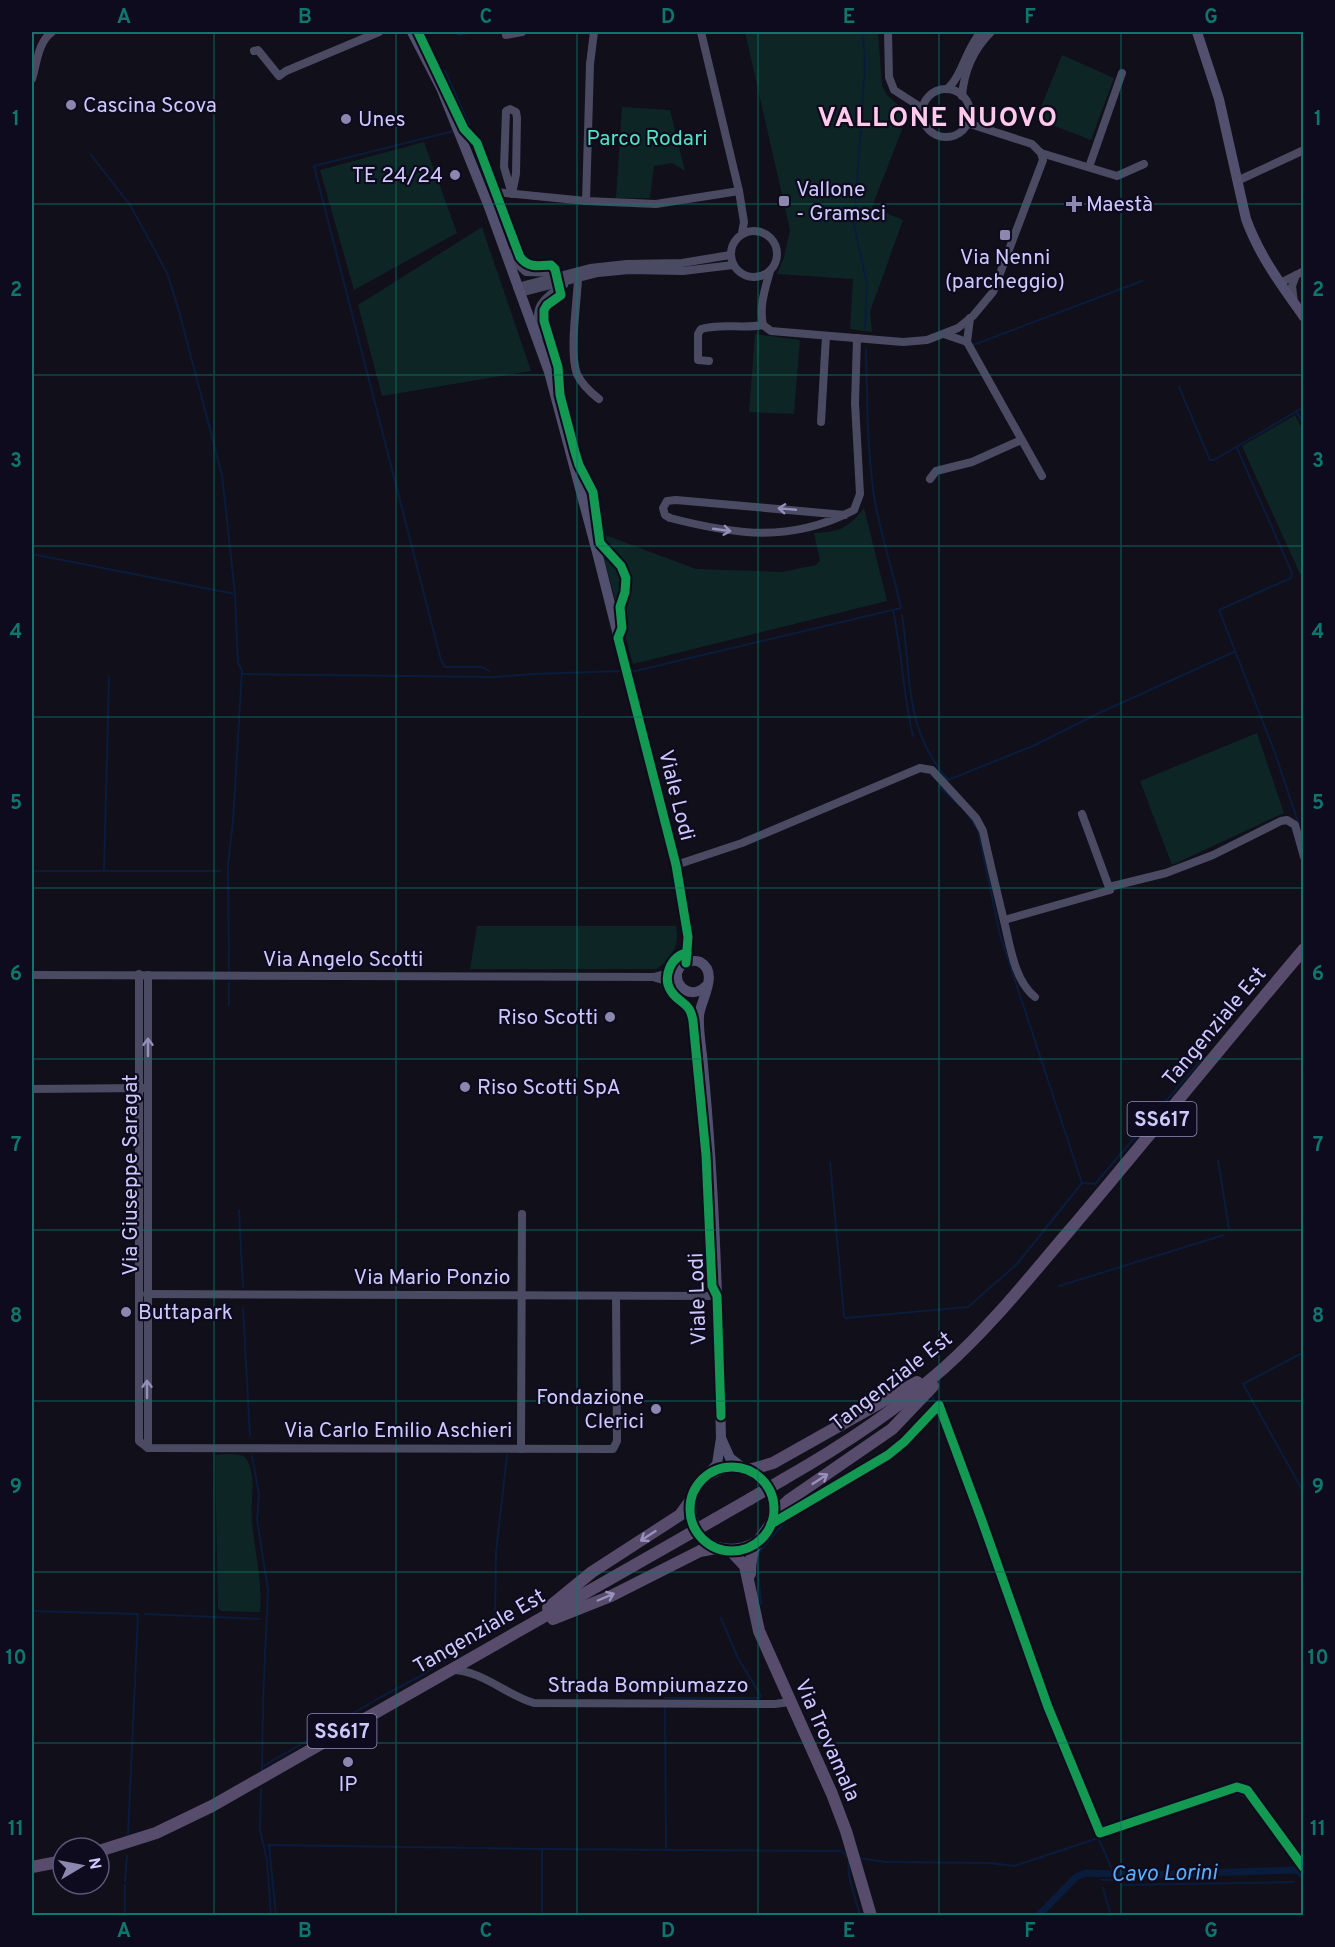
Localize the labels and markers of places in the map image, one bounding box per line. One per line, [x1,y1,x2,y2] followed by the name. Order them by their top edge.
[83,93,217,120] place label: Cascina Scova
[64,98,78,112] marker: Cascina Scova
[358,107,406,134] place label: Unes
[339,112,353,126] marker: Unes
[352,163,443,190] place label: TE 24/24
[448,168,462,182] marker: TE 24/24
[796,177,886,228] place label: Vallone - Gramsci
[1086,192,1153,219] place label: Maestà
[777,194,791,208] marker: Vallone - Gramsci
[1067,197,1081,211] marker: Maestà
[998,228,1012,242] marker: Via Nenni (parcheggio)
[945,245,1065,296] place label: Via Nenni (parcheggio)
[498,1005,598,1032] place label: Riso Scotti
[603,1010,617,1024] marker: Riso Scotti
[477,1075,621,1102] place label: Riso Scotti SpA
[458,1080,472,1094] marker: Riso Scotti SpA
[138,1300,233,1327] place label: Buttapark
[119,1305,133,1319] marker: Buttapark
[536,1385,644,1436] place label: Fondazione Clerici
[649,1402,663,1416] marker: Fondazione Clerici
[341,1755,355,1769] marker: IP
[338,1772,358,1799] place label: IP

